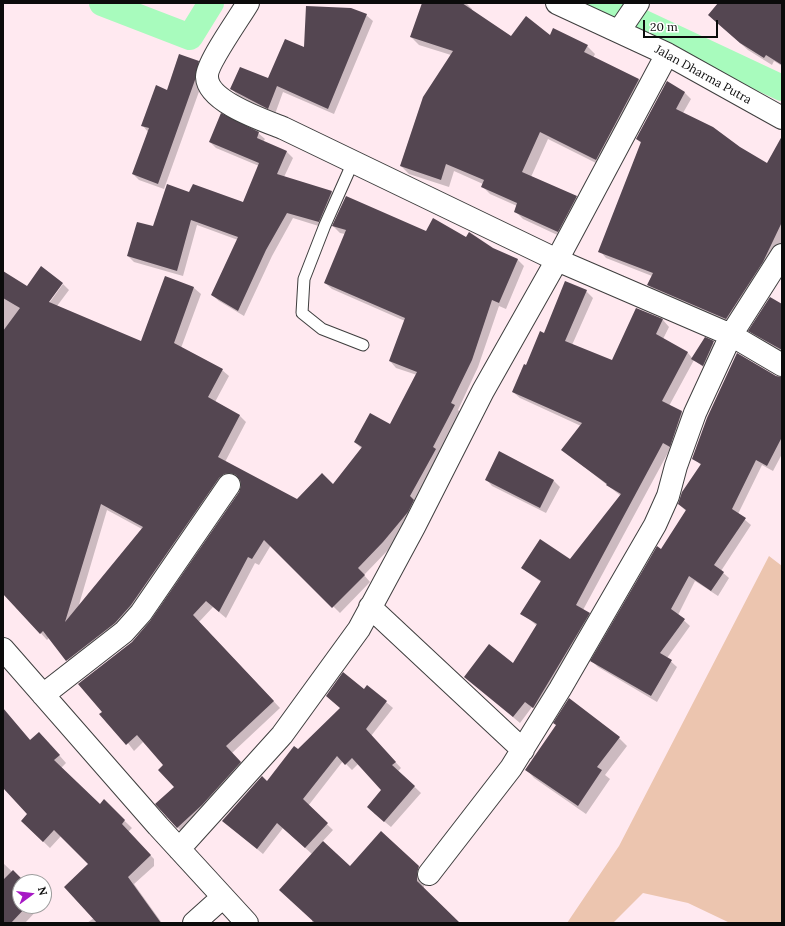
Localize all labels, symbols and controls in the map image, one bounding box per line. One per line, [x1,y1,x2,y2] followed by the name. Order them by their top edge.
[645,12,720,38] scale bar
[650,19,678,34] text: 20 m
[652,42,754,108] street label: Jalan Dharma Putra
[12,874,52,914] north arrow
[35,885,50,897] text: N

